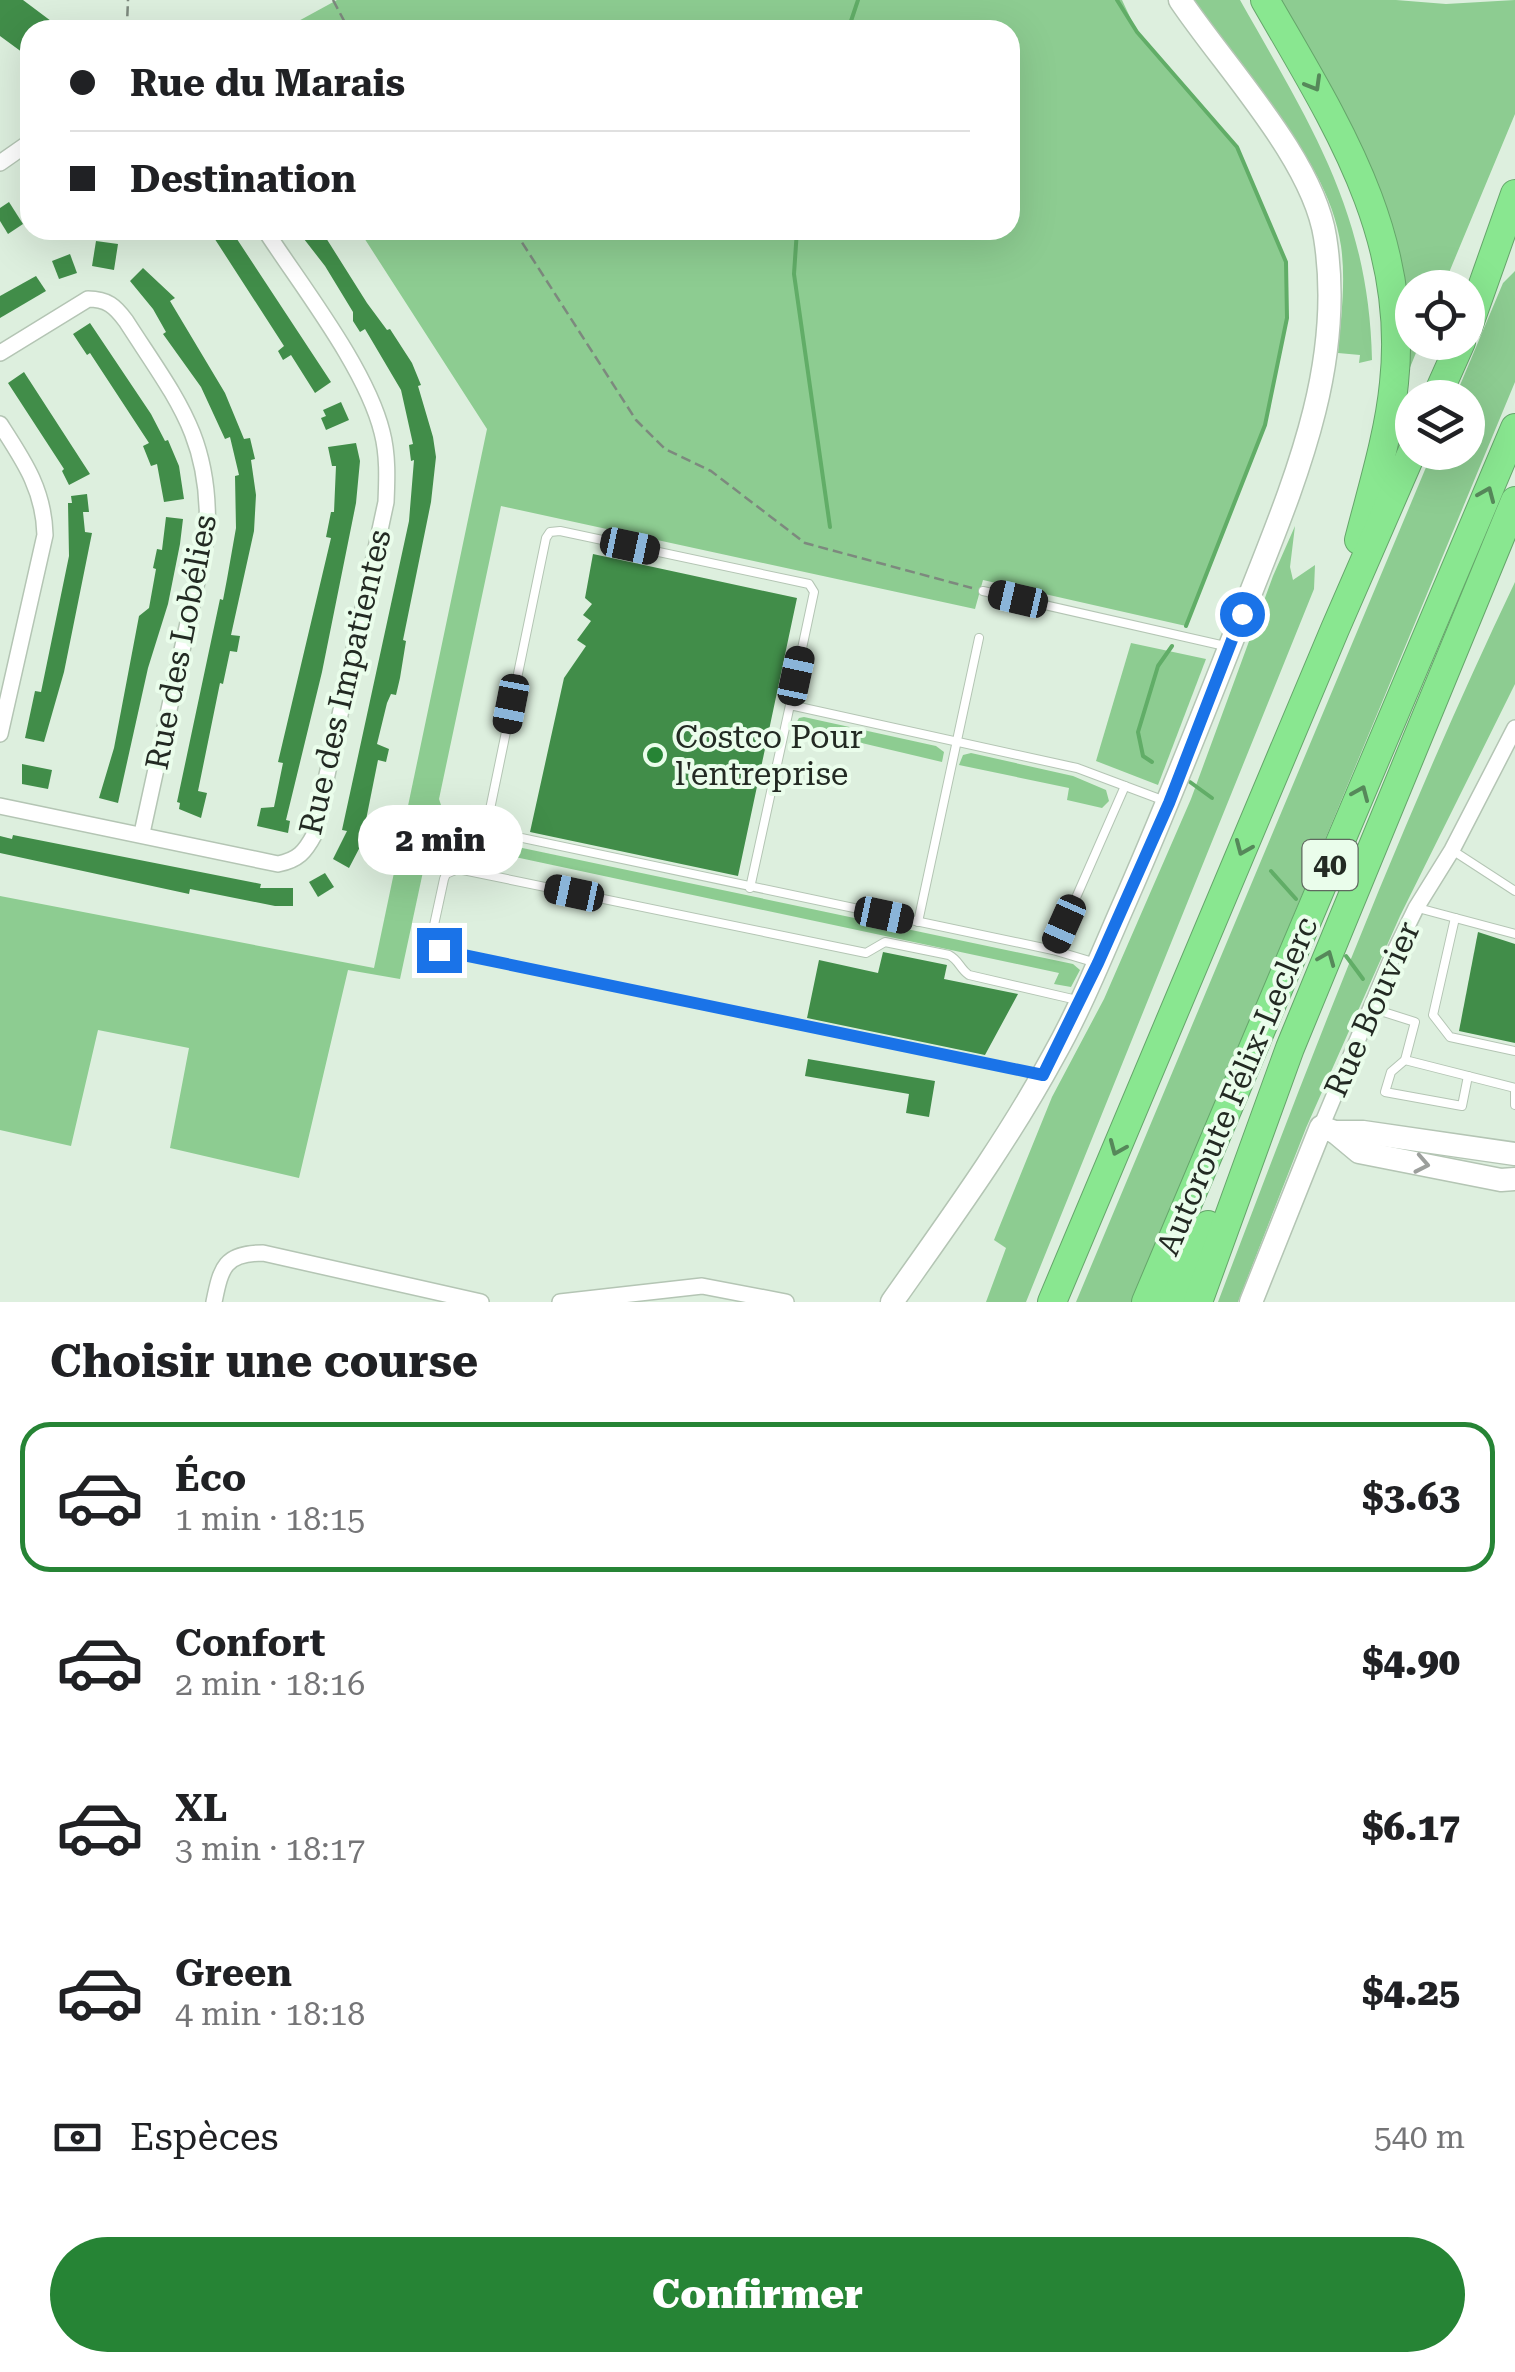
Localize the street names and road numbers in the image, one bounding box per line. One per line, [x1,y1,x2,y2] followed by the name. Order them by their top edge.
[138,511,224,773] street label: Rue des Lobélies
[291,526,399,838] street label: Rue des Impatientes
[1302,840,1358,890] road number: 40
[1148,911,1326,1261] street label: Autoroute Félix-Leclerc
[1316,915,1428,1103] street label: Rue Bouvier

